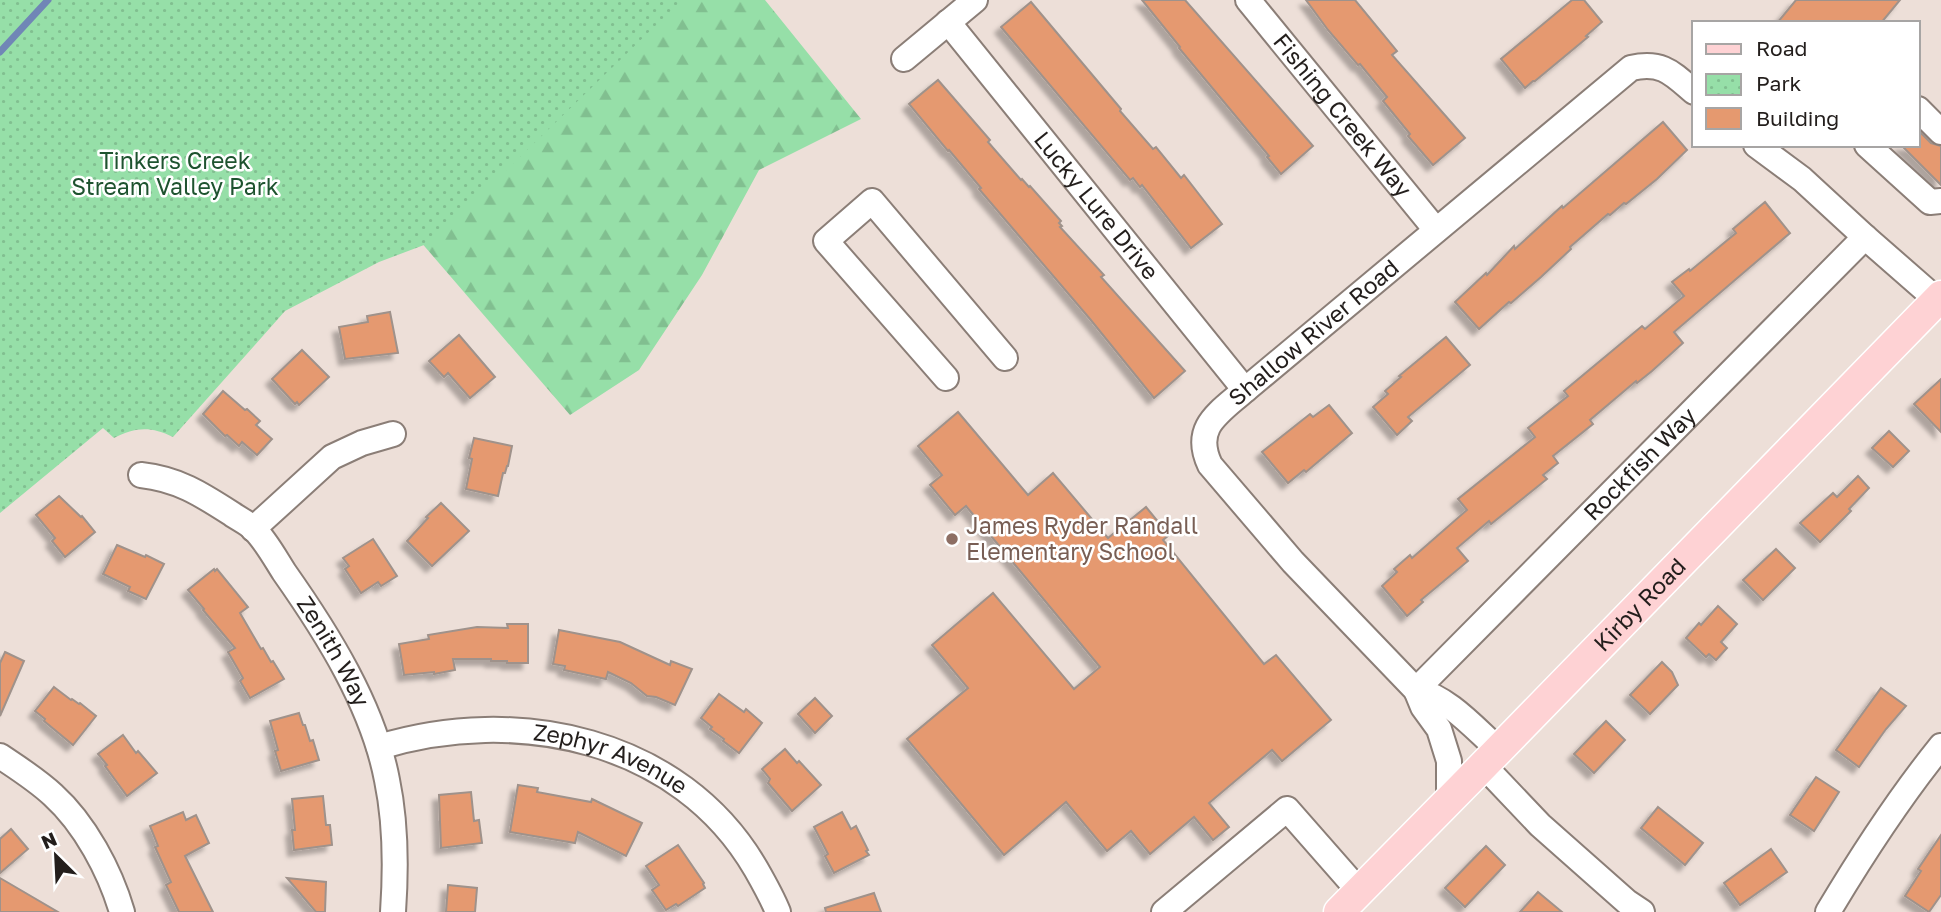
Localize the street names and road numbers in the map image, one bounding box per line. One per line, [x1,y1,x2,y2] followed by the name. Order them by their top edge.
[1268,27,1418,202] street label: Fishing Creek Way
[1029,125,1165,285] street label: Lucky Lure Drive
[1222,253,1404,411] street label: Shallow River Road
[1577,401,1701,526] street label: Rockfish Way
[1587,552,1691,657] street label: Kirby Road
[292,590,377,711] street label: Zenith Way
[532,717,693,800] street label: Zephyr Avenue

